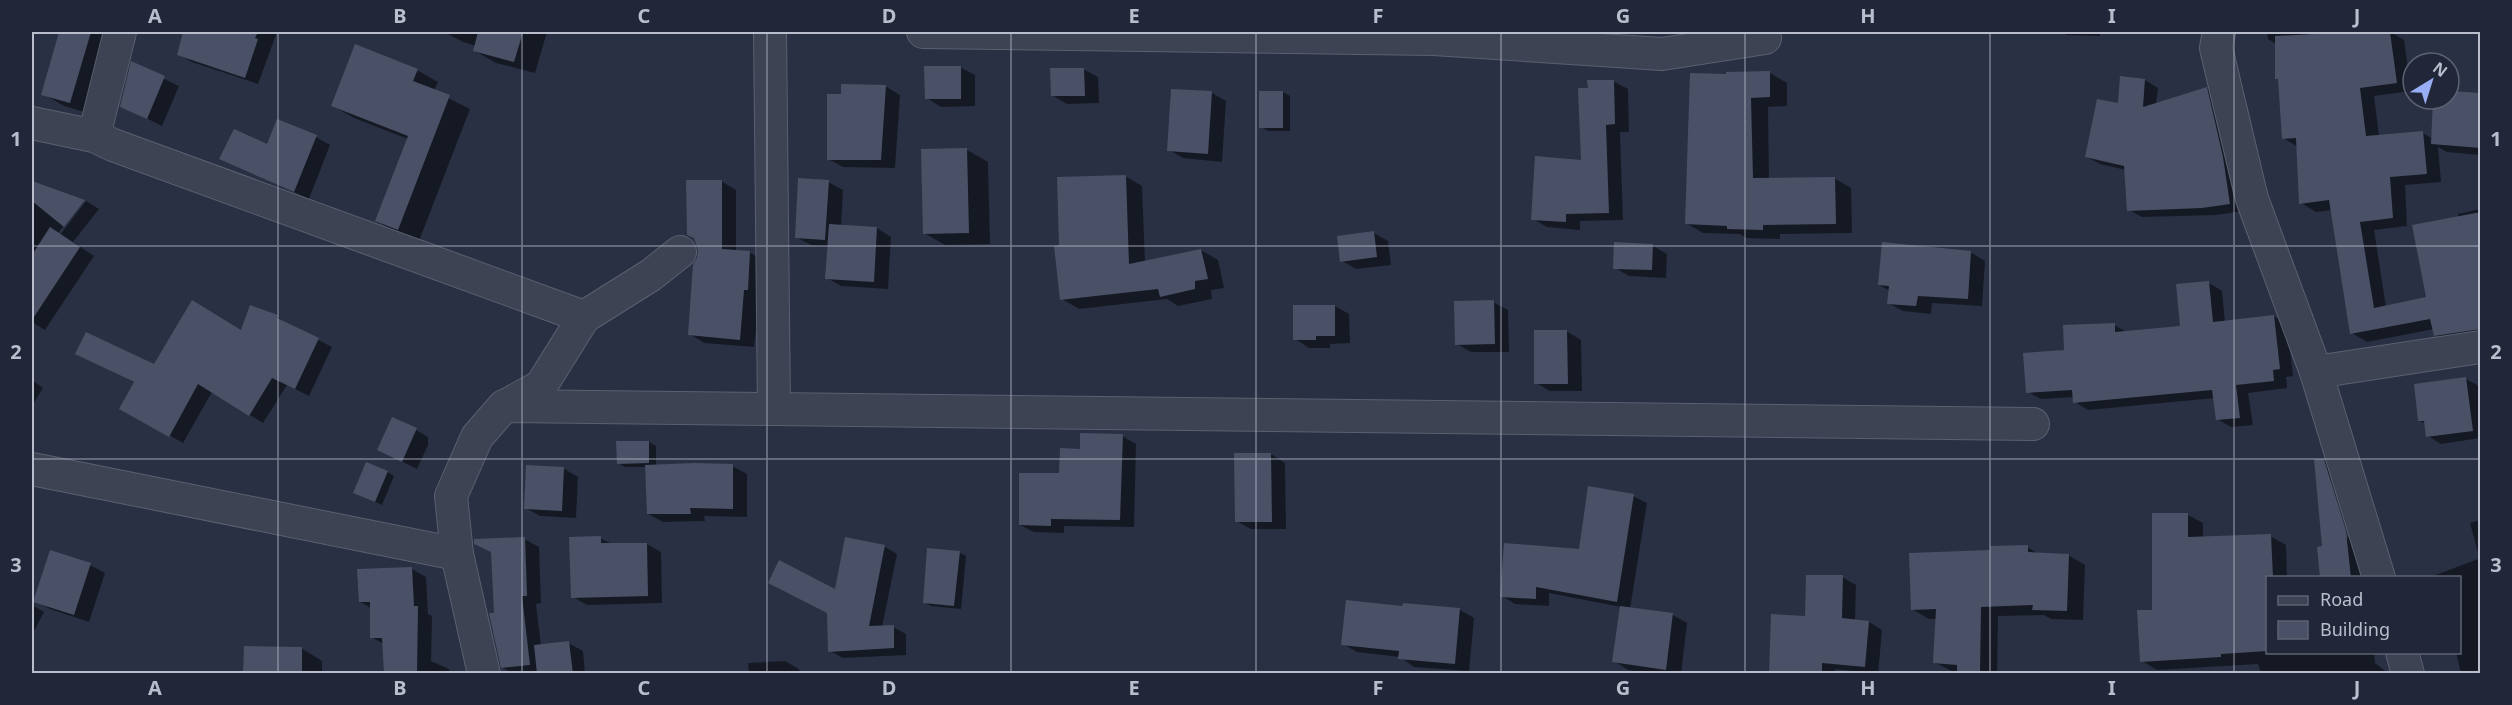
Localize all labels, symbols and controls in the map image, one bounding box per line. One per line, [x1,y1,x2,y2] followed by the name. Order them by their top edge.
[148,2,162,29] text: A
[393,2,407,29] text: B
[638,2,651,29] text: C
[882,2,896,29] text: D
[1128,2,1140,29] text: E
[1373,2,1383,29] text: F
[1616,2,1630,29] text: G
[1860,2,1876,29] text: H
[2108,2,2116,29] text: I
[2352,2,2360,29] text: J
[2401,51,2461,111] north arrow
[2428,57,2452,82] text: N
[10,125,22,152] text: 1
[2490,125,2502,152] text: 1
[10,338,22,365] text: 2
[2490,338,2502,365] text: 2
[10,551,22,578] text: 3
[2490,551,2502,578] text: 3
[2266,576,2461,654] legend
[2320,587,2363,611] text: Road
[2320,617,2390,641] text: Building
[148,674,162,701] text: A
[393,674,407,701] text: B
[638,674,651,701] text: C
[882,674,896,701] text: D
[1128,674,1140,701] text: E
[1373,674,1383,701] text: F
[1616,674,1630,701] text: G
[1860,674,1876,701] text: H
[2108,674,2116,701] text: I
[2352,674,2360,701] text: J

